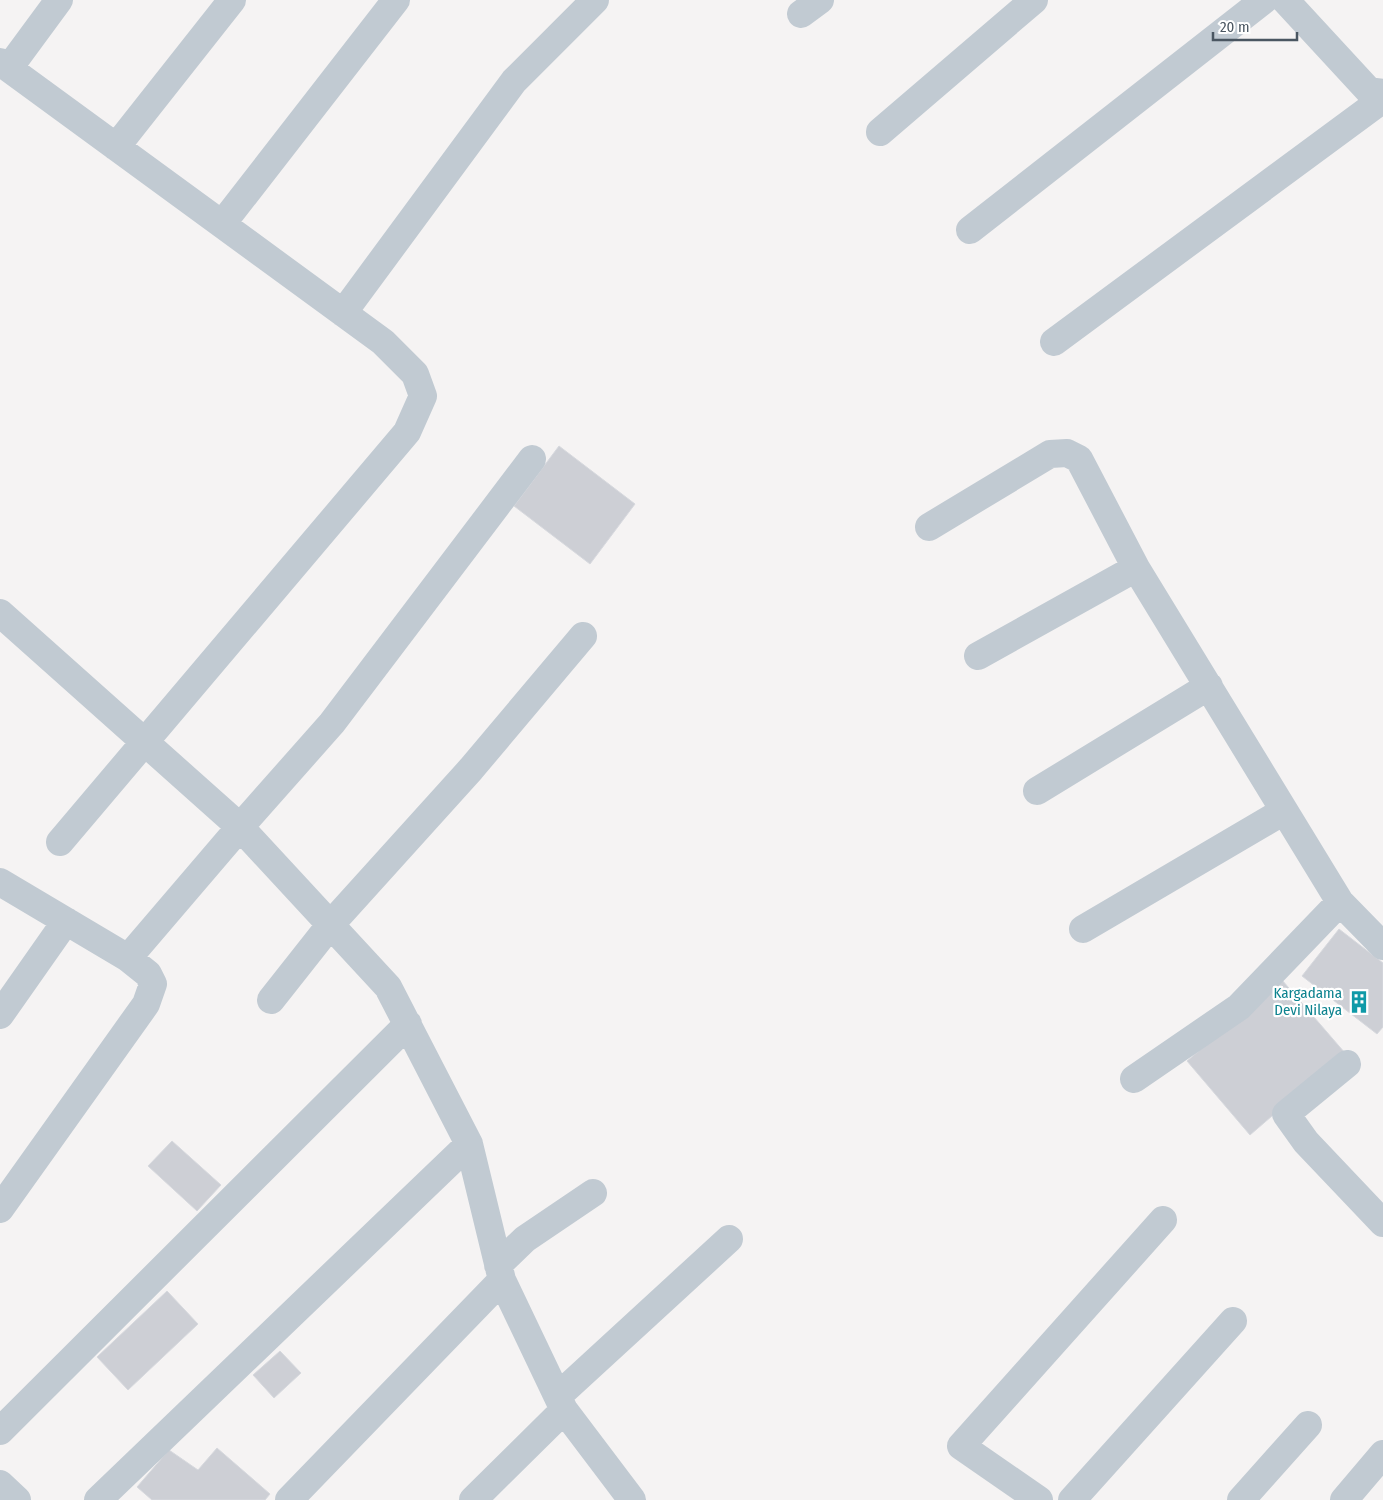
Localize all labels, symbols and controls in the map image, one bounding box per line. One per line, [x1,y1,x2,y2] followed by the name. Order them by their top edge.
[1213,10,1297,42] scale bar
[1220,18,1250,36] text: 20 m
[1273,984,1342,1019] place label: Kargadama Devi Nilaya
[1346,989,1372,1015] building icon: Kargadama Devi Nilaya

